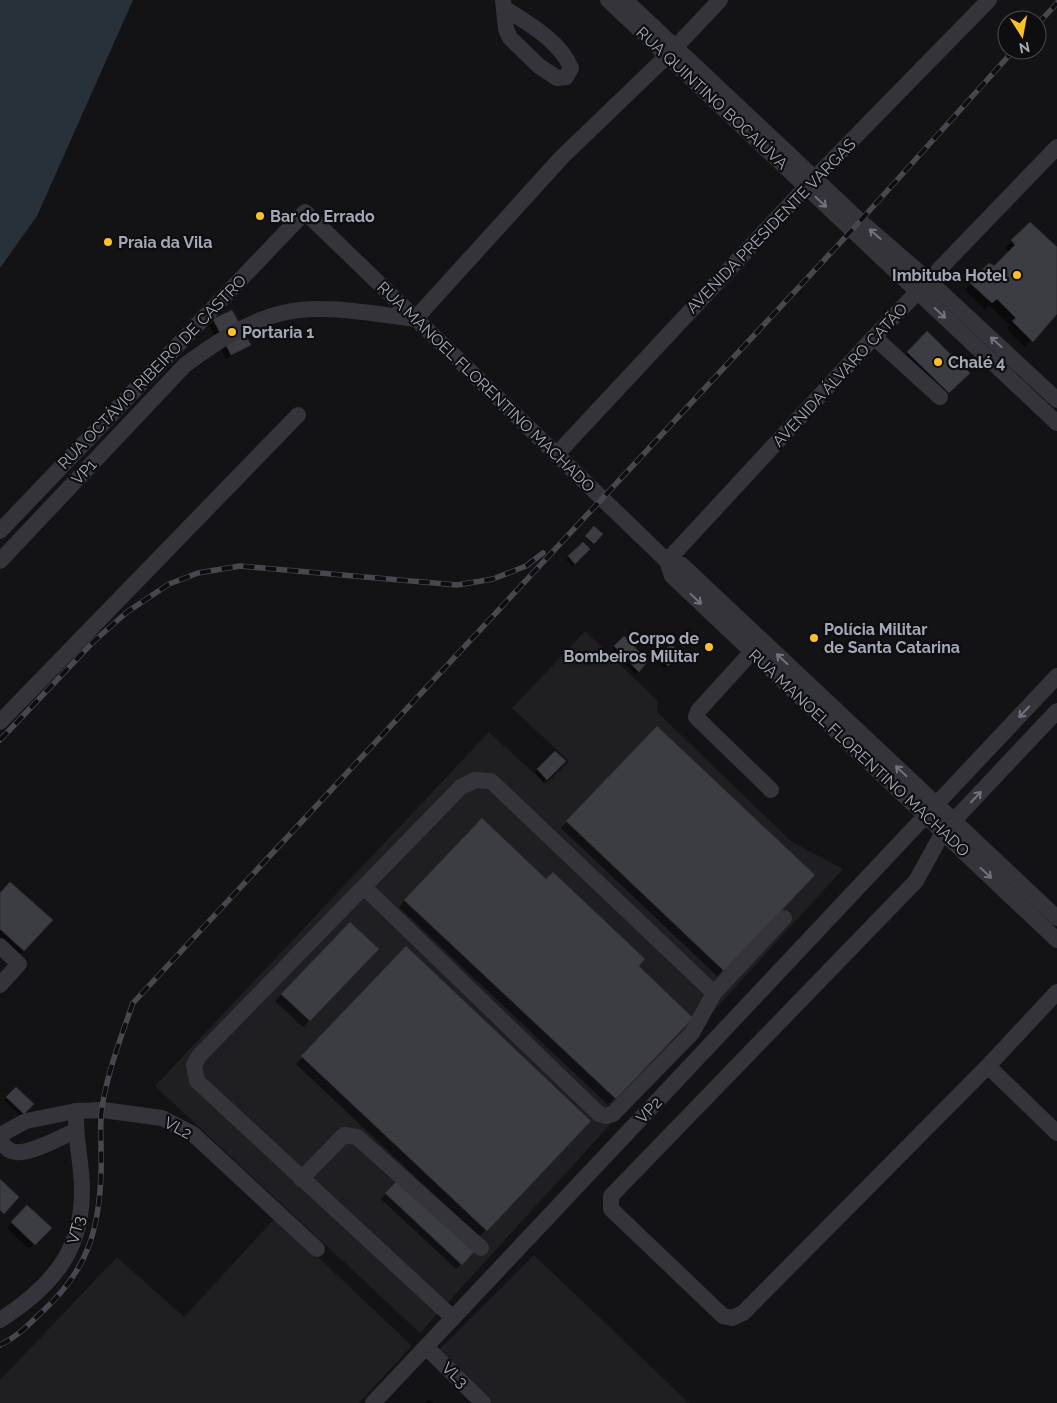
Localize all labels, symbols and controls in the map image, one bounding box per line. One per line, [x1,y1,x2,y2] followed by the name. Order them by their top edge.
[997,10,1047,60] north arrow
[632,22,792,173] street label: RUA QUINTINO BOCAIÚVA
[1018,39,1031,57] text: N
[682,134,860,317] street label: AVENIDA PRESIDENTE VARGAS
[815,196,828,208] one-way arrow
[270,207,375,226] place label: Bar do Errado
[254,210,266,222] marker: Bar do Errado
[869,229,882,240] one-way arrow
[118,233,212,252] place label: Praia da Vila
[102,236,114,248] marker: Praia da Vila
[892,266,1008,285] place label: Imbituba Hotel
[1011,269,1023,281] marker: Imbituba Hotel
[53,270,250,473] street label: RUA OCTÁVIO RIBEIRO DE CASTRO
[373,278,599,496] street label: RUA MANOEL FLORENTINO MACHADO
[768,299,911,451] street label: AVENIDA ÁLVARO CATÃO
[934,307,946,319] one-way arrow
[242,323,314,342] place label: Portaria 1
[226,326,238,338] marker: Portaria 1
[990,336,1003,348] one-way arrow
[948,353,1005,372] place label: Chalé 4
[932,356,944,368] marker: Chalé 4
[68,455,100,489] street label: VP1
[689,593,702,605] one-way arrow
[824,620,960,657] place label: Polícia Militar de Santa Catarina
[564,629,699,666] place label: Corpo de Bombeiros Militar
[808,632,820,644] marker: Polícia Militar de Santa Catarina
[703,641,715,653] marker: Corpo de Bombeiros Militar
[745,645,973,861] street label: RUA MANOEL FLORENTINO MACHADO
[776,653,789,665] one-way arrow
[1018,705,1030,717] one-way arrow
[894,765,907,777] one-way arrow
[970,790,982,803] one-way arrow
[980,867,992,879] one-way arrow
[632,1093,666,1127] street label: VP2
[161,1113,195,1143] street label: VL2
[63,1214,89,1246] street label: VT3
[438,1358,472,1392] street label: VL3

